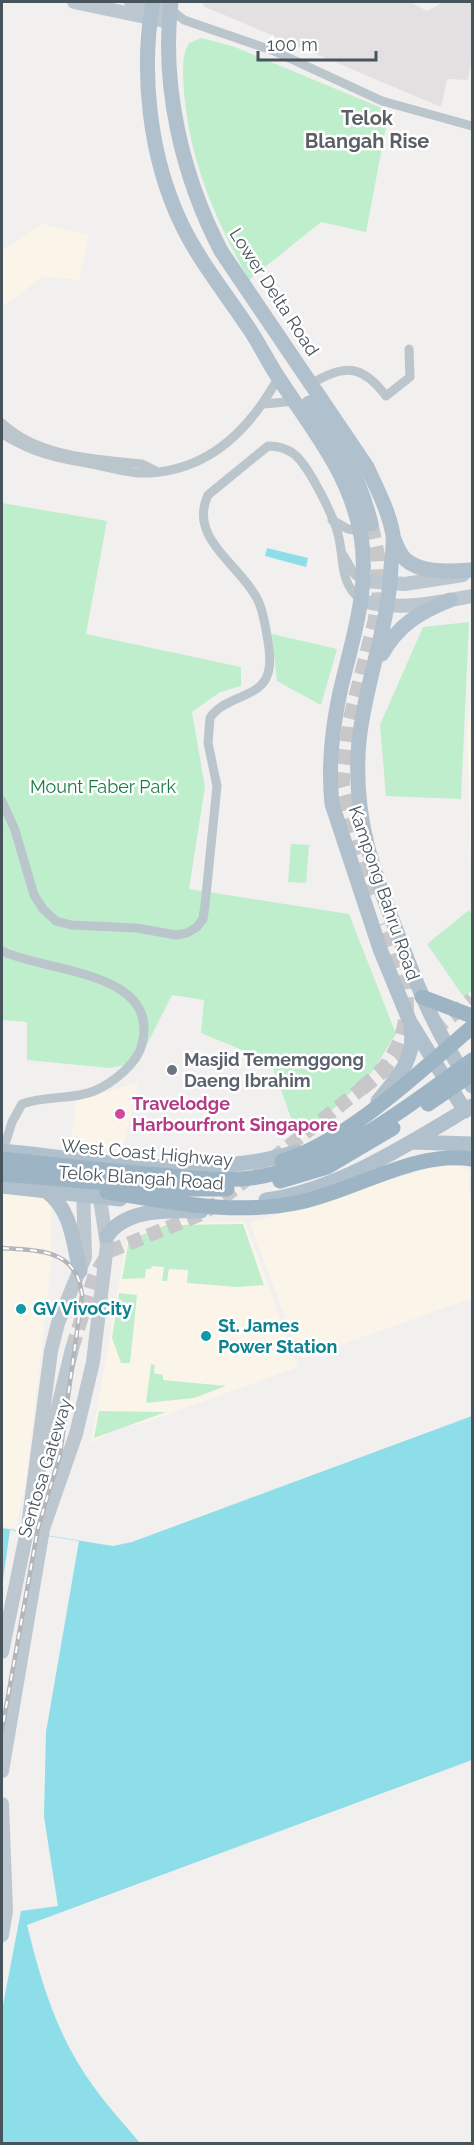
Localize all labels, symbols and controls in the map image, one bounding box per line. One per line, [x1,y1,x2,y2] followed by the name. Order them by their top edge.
[258,24,376,62] scale bar
[267,34,318,55] text: 100 m
[305,106,429,153] district label: Telok Blangah Rise
[225,224,324,360] street label: Lower Delta Road
[30,776,177,797] park label: Mount Faber Park
[345,803,424,983] street label: Kampong Bahru Road
[184,1049,364,1091] place label: Masjid Tememggong Daeng Ibrahim
[165,1063,179,1077] marker: Masjid Tememggong Daeng Ibrahim
[132,1093,338,1135] place label: Travelodge Harbourfront Singapore
[113,1107,127,1121] marker: Travelodge Harbourfront Singapore
[60,1135,234,1170] street label: West Coast Highway
[58,1161,224,1194] street label: Telok Blangah Road
[33,1298,132,1319] place label: GV VivoCity
[14,1302,28,1316] marker: GV VivoCity
[218,1315,337,1357] place label: St. James Power Station
[199,1329,213,1343] marker: St. James Power Station
[13,1396,76,1540] street label: Sentosa Gateway

